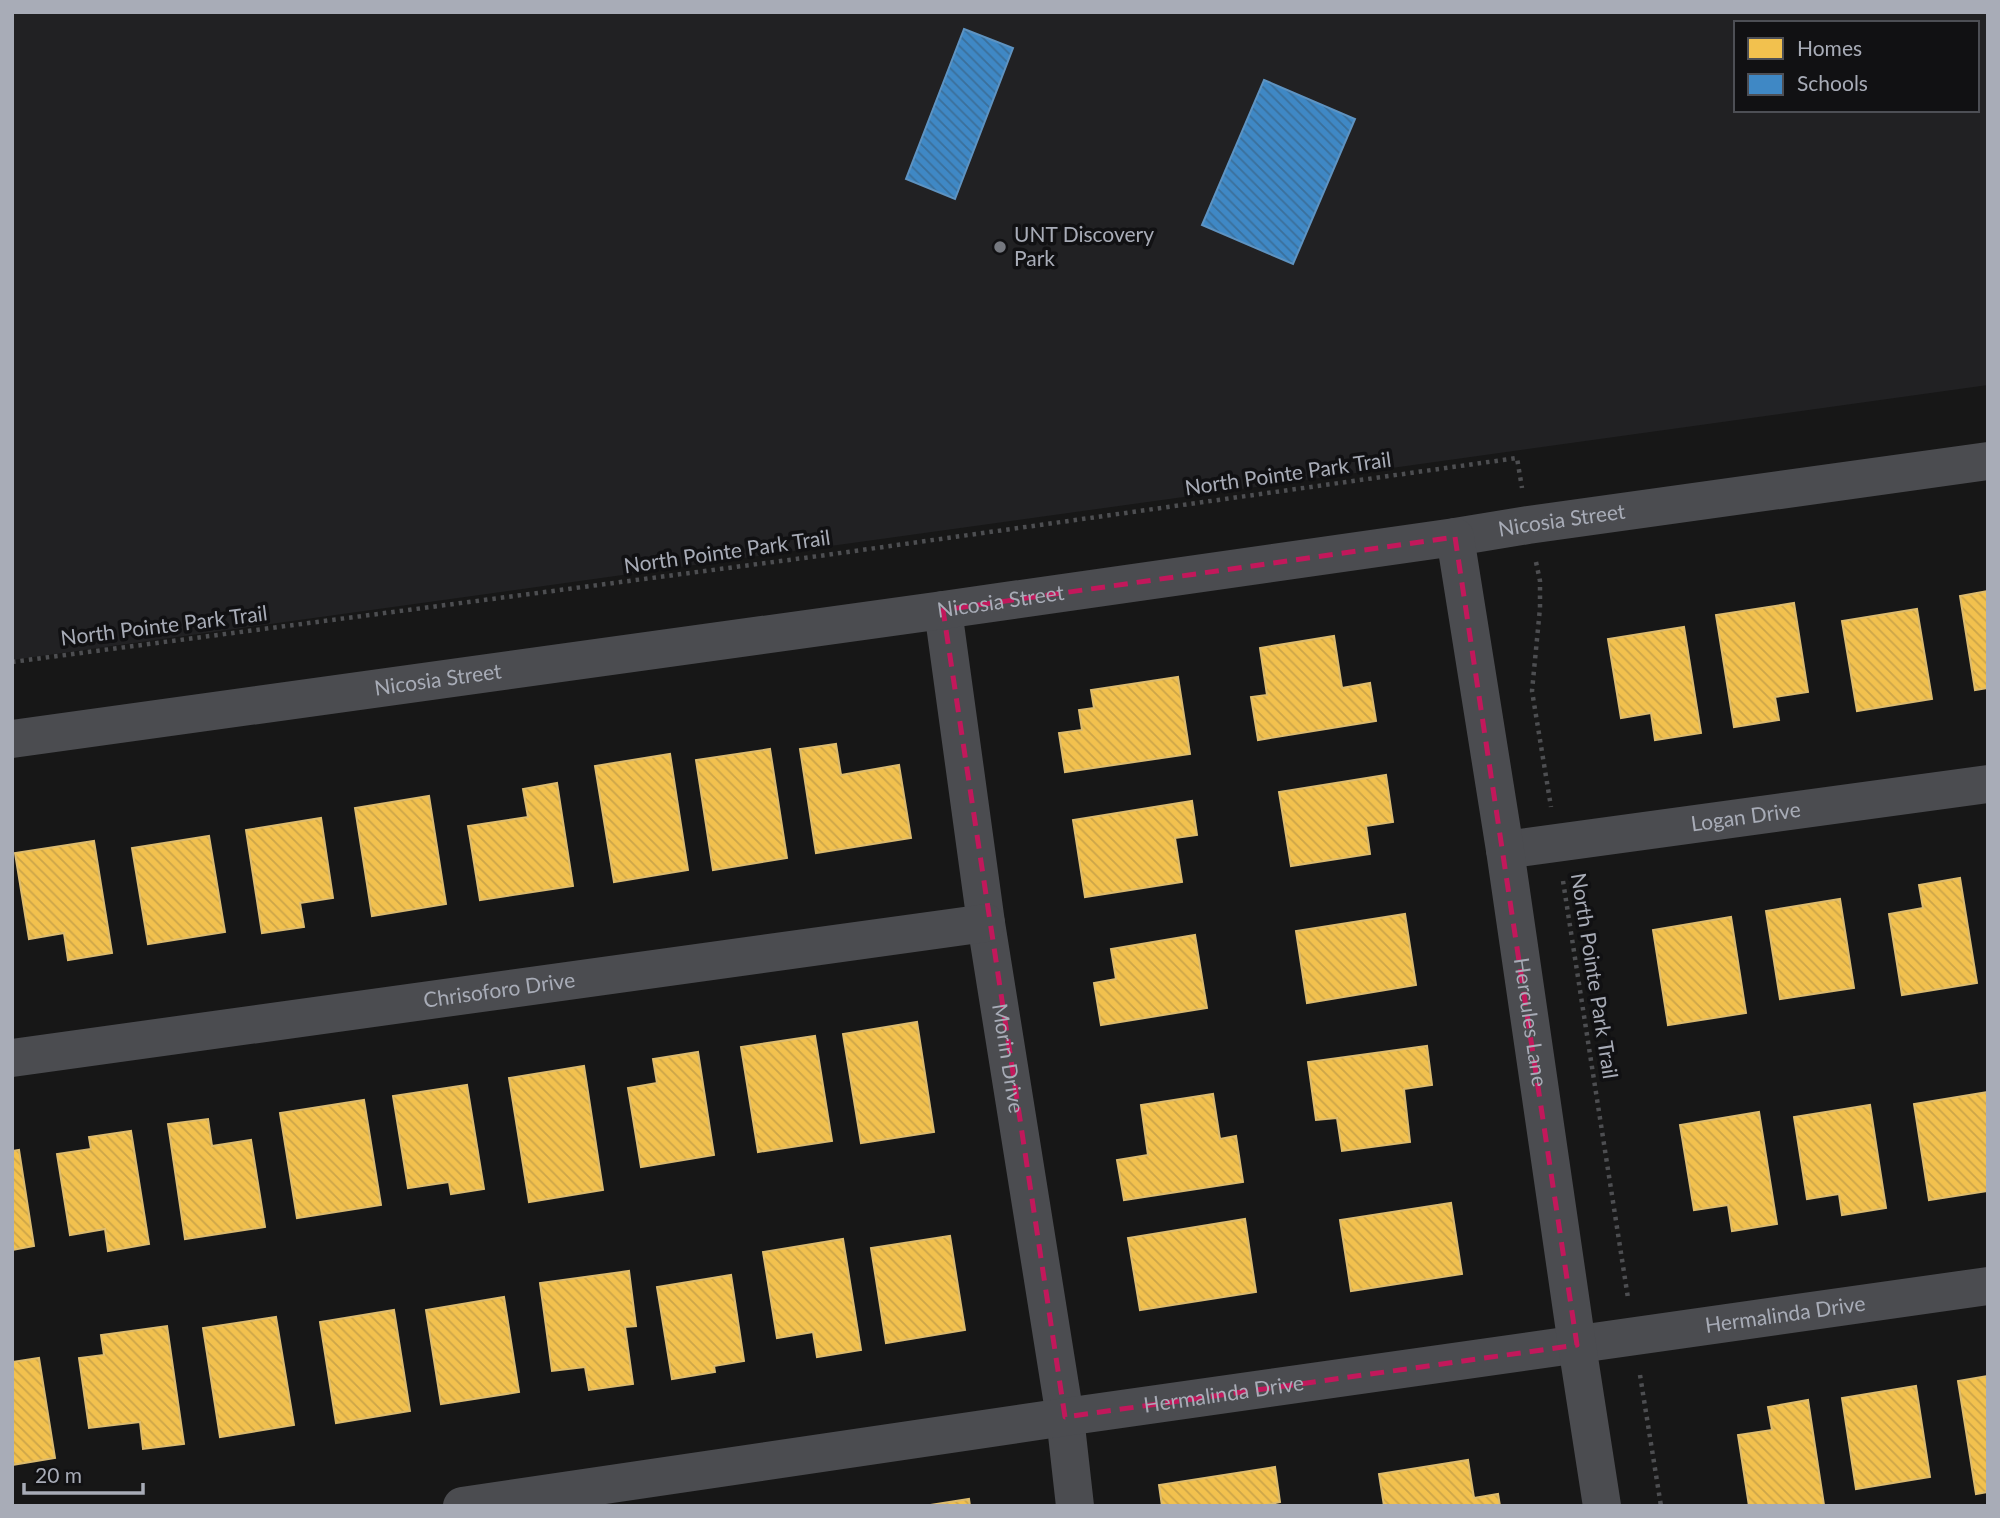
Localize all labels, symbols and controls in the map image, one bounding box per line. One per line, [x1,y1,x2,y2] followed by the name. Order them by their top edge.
[1734,21,1979,112] legend
[1797,35,1862,60] text: Homes
[1797,70,1868,95] text: Schools
[1014,221,1154,270] place label: UNT Discovery Park
[992,239,1008,255] marker: UNT Discovery Park
[1183,446,1393,499] street label: North Pointe Park Trail
[1496,498,1627,541] street label: Nicosia Street
[622,524,832,577] street label: North Pointe Park Trail
[935,579,1066,622] street label: Nicosia Street
[59,599,269,650] street label: North Pointe Park Trail
[373,657,503,700] street label: Nicosia Street
[1689,796,1802,835] street label: Logan Drive
[1567,871,1624,1081] street label: North Pointe Park Trail
[1510,956,1553,1088] street label: Hercules Lane
[422,966,577,1012] street label: Chrisoforo Drive
[988,1001,1030,1115] street label: Morin Drive
[1703,1290,1867,1337] street label: Hermalinda Drive
[1142,1369,1305,1417] street label: Hermalinda Drive
[24,1452,144,1496] scale bar
[35,1462,82,1487] text: 20 m

